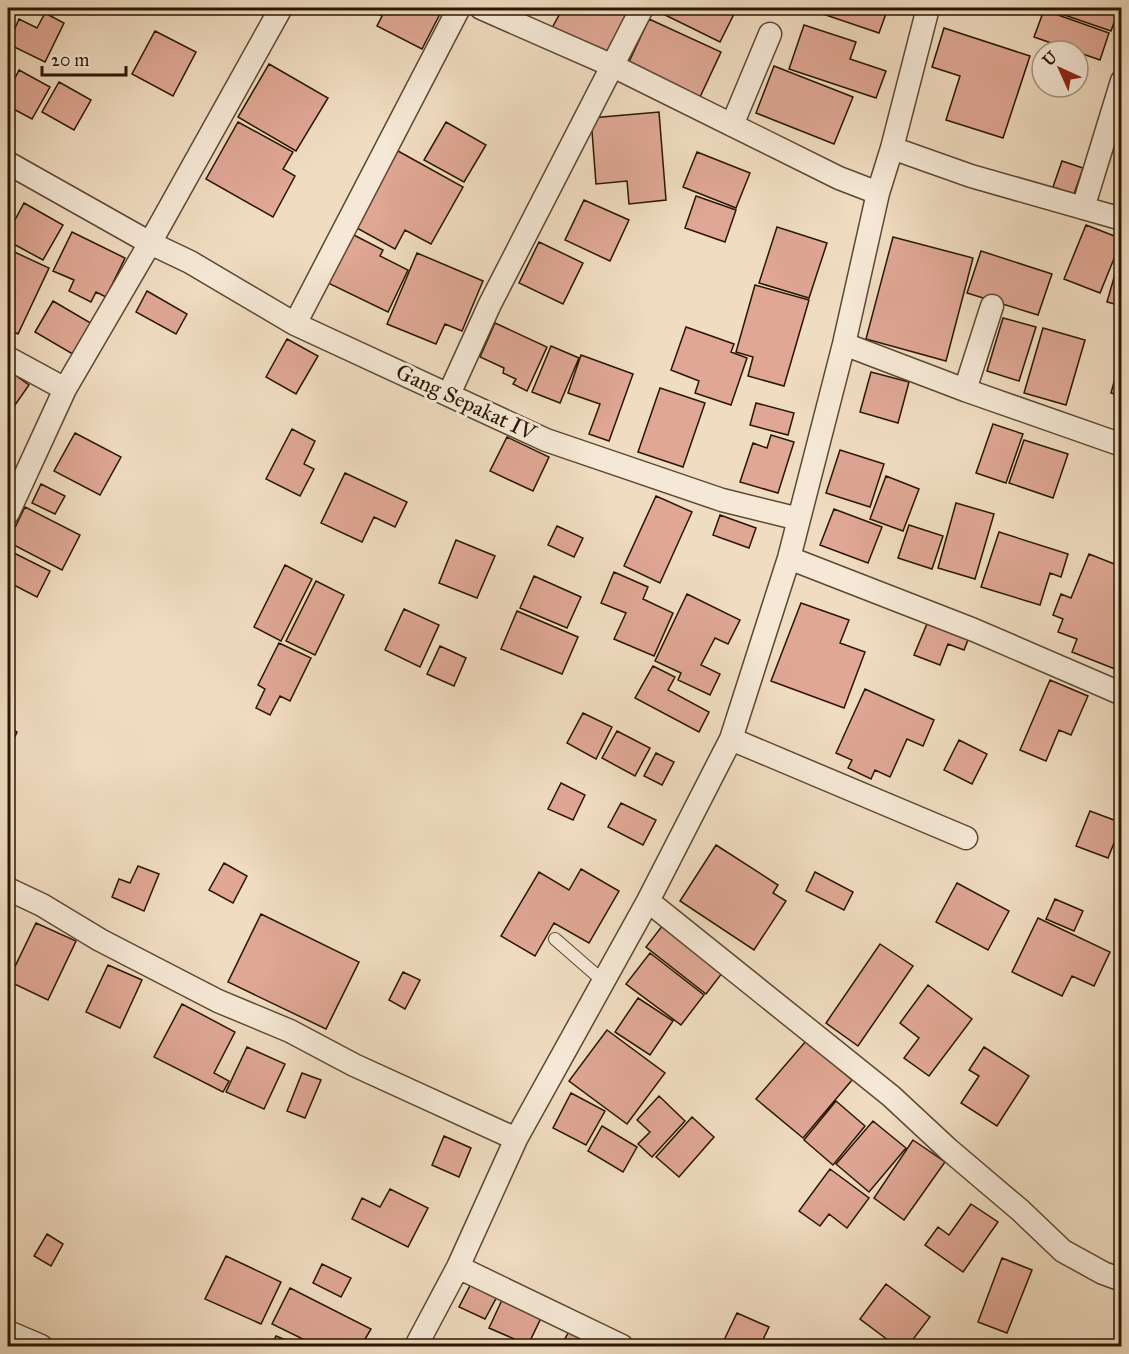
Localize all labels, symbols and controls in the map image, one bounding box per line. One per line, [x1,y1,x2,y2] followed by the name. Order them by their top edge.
[42,39,126,77] scale bar
[1030,39,1090,99] north arrow
[1039,47,1061,70] text: U
[51,49,89,71] text: 20 m
[392,358,542,447] street label: Gang Sepakat IV

